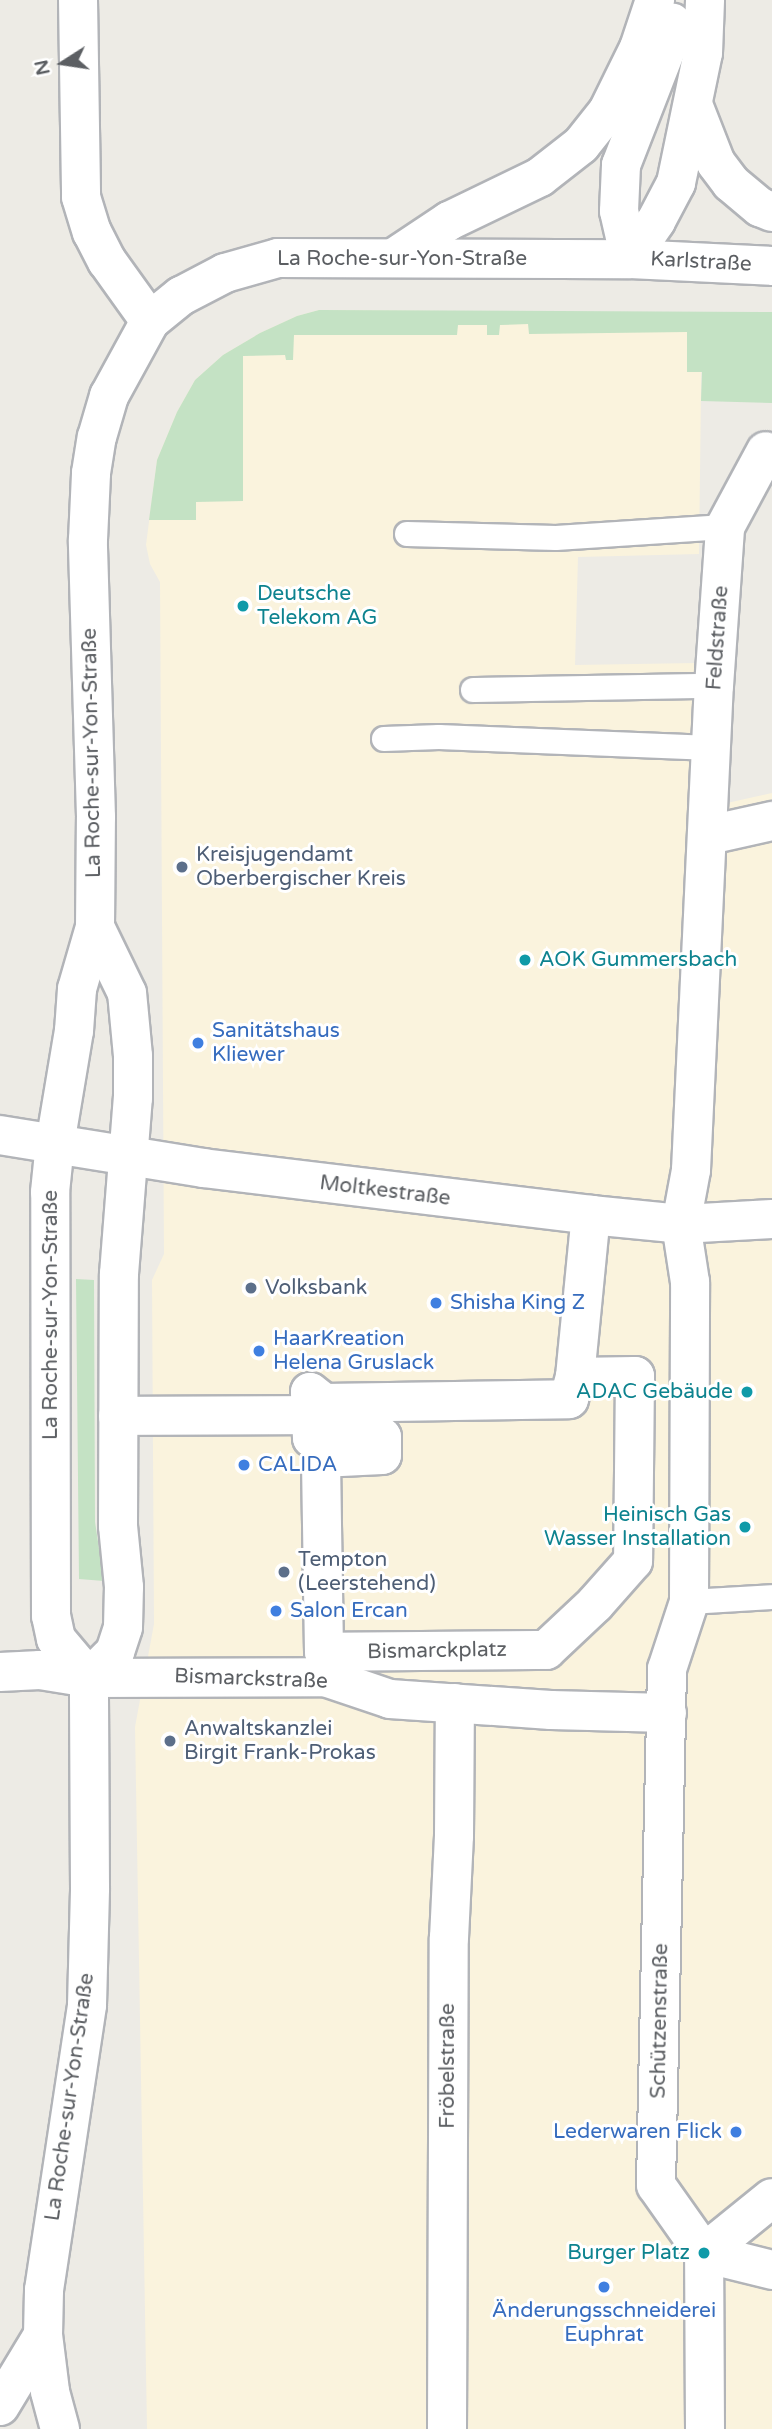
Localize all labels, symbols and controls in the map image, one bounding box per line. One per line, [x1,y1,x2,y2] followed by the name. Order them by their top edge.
[28,28,98,98] north arrow
[30,58,55,77] text: N
[277,246,527,272] street label: La Roche-sur-Yon-Straße
[650,247,752,277] street label: Karlstraße
[257,581,377,631] place label: Deutsche Telekom AG
[702,585,734,691] street label: Feldstraße
[235,598,251,614] marker: Deutsche Telekom AG
[77,628,107,878] street label: La Roche-sur-Yon-Straße
[196,842,406,892] place label: Kreisjugendamt Oberbergischer Kreis
[174,859,190,875] marker: Kreisjugendamt Oberbergischer Kreis
[539,947,737,973] place label: AOK Gummersbach
[517,952,533,968] marker: AOK Gummersbach
[212,1018,340,1068] place label: Sanitätshaus Kliewer
[190,1035,206,1051] marker: Sanitätshaus Kliewer
[318,1170,452,1212] street label: Moltkestraße
[38,1190,64,1440] street label: La Roche-sur-Yon-Straße
[265,1275,367,1301] place label: Volksbank
[243,1280,259,1296] marker: Volksbank
[450,1290,585,1316] place label: Shisha King Z
[428,1295,444,1311] marker: Shisha King Z
[273,1326,434,1376] place label: HaarKreation Helena Gruslack
[251,1343,267,1359] marker: HaarKreation Helena Gruslack
[576,1379,733,1405] place label: ADAC Gebäude
[739,1384,755,1400] marker: ADAC Gebäude
[258,1452,337,1478] place label: CALIDA
[236,1457,252,1473] marker: CALIDA
[544,1502,731,1552] place label: Heinisch Gas Wasser Installation
[737,1519,753,1535] marker: Heinisch Gas Wasser Installation
[298,1547,436,1597] place label: Tempton (Leerstehend)
[276,1564,292,1580] marker: Tempton (Leerstehend)
[290,1598,408,1624] place label: Salon Ercan
[268,1603,284,1619] marker: Salon Ercan
[367,1637,507,1665] street label: Bismarckplatz
[174,1664,328,1694] street label: Bismarckstraße
[184,1716,376,1766] place label: Anwaltskanzlei Birgit Frank-Prokas
[162,1733,178,1749] marker: Anwaltskanzlei Birgit Frank-Prokas
[646,1943,674,2099] street label: Schützenstraße
[40,1971,100,2223] street label: La Roche-sur-Yon-Straße
[435,2003,461,2129] street label: Fröbelstraße
[553,2119,722,2145] place label: Lederwaren Flick
[728,2124,744,2140] marker: Lederwaren Flick
[567,2240,690,2266] place label: Burger Platz
[696,2245,712,2261] marker: Burger Platz
[596,2279,612,2295] marker: Änderungsschneiderei Euphrat
[492,2298,716,2348] place label: Änderungsschneiderei Euphrat

